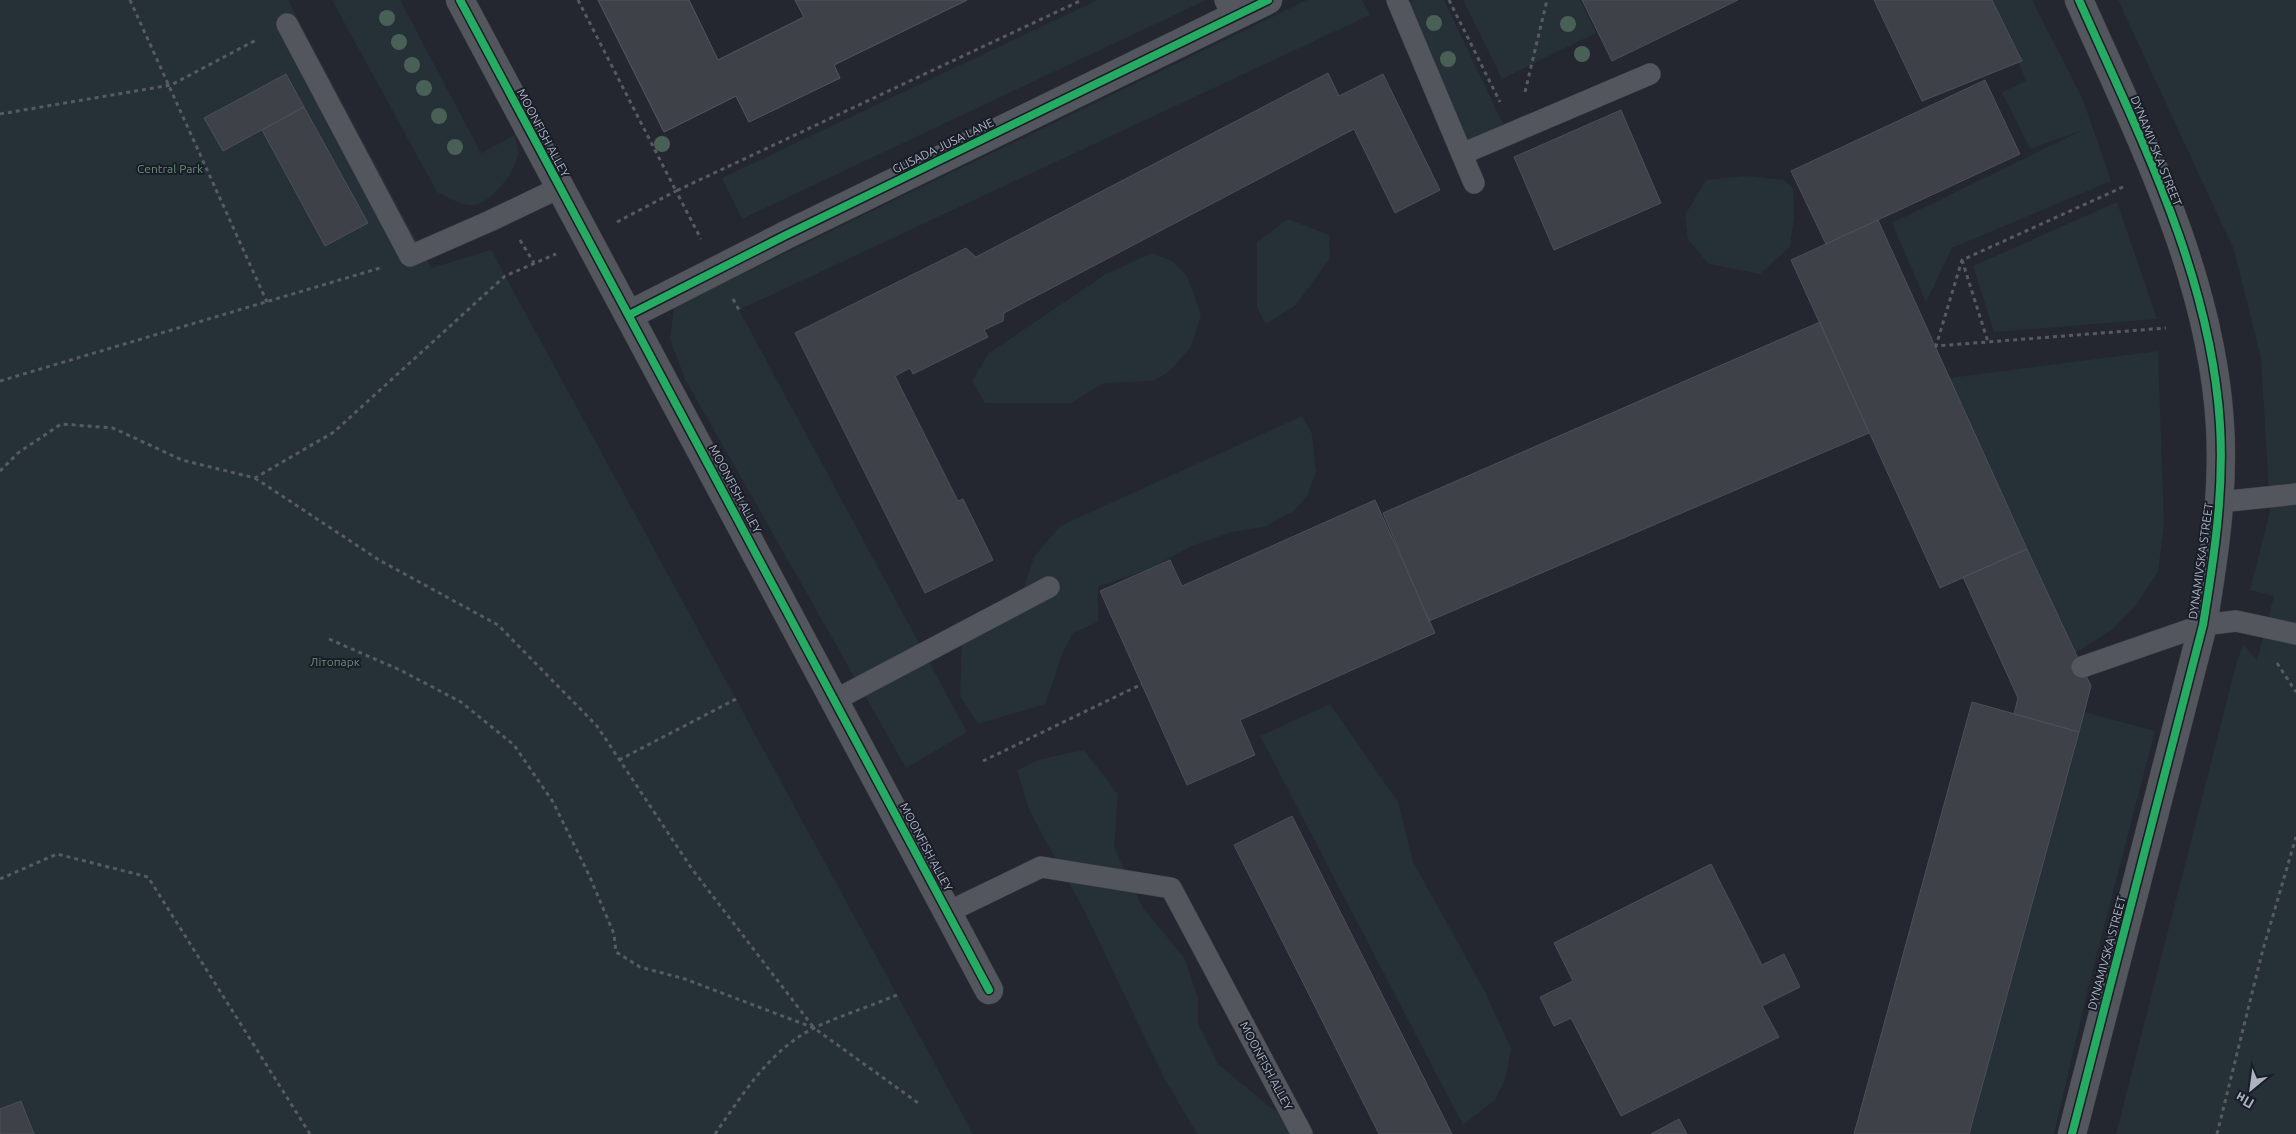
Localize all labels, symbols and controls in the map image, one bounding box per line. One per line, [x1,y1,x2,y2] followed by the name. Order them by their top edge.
[515,86,572,179] street label: MOONFISH ALLEY
[2128,94,2185,208] street label: DYNAMIVSKA STREET
[890,115,996,176] street label: GLISADA JUSA LANE
[137,162,203,175] park label: Central Park
[707,442,764,535] street label: MOONFISH ALLEY
[2186,501,2215,620] street label: DYNAMIVSKA STREET
[310,655,360,668] park label: Літопарк
[898,800,955,893] street label: MOONFISH ALLEY
[2085,894,2128,1011] street label: DYNAMIVSKA STREET
[1238,1019,1295,1112] street label: MOONFISH ALLEY
[2226,1064,2276,1114] north arrow
[2233,1089,2257,1112] text: Пн

